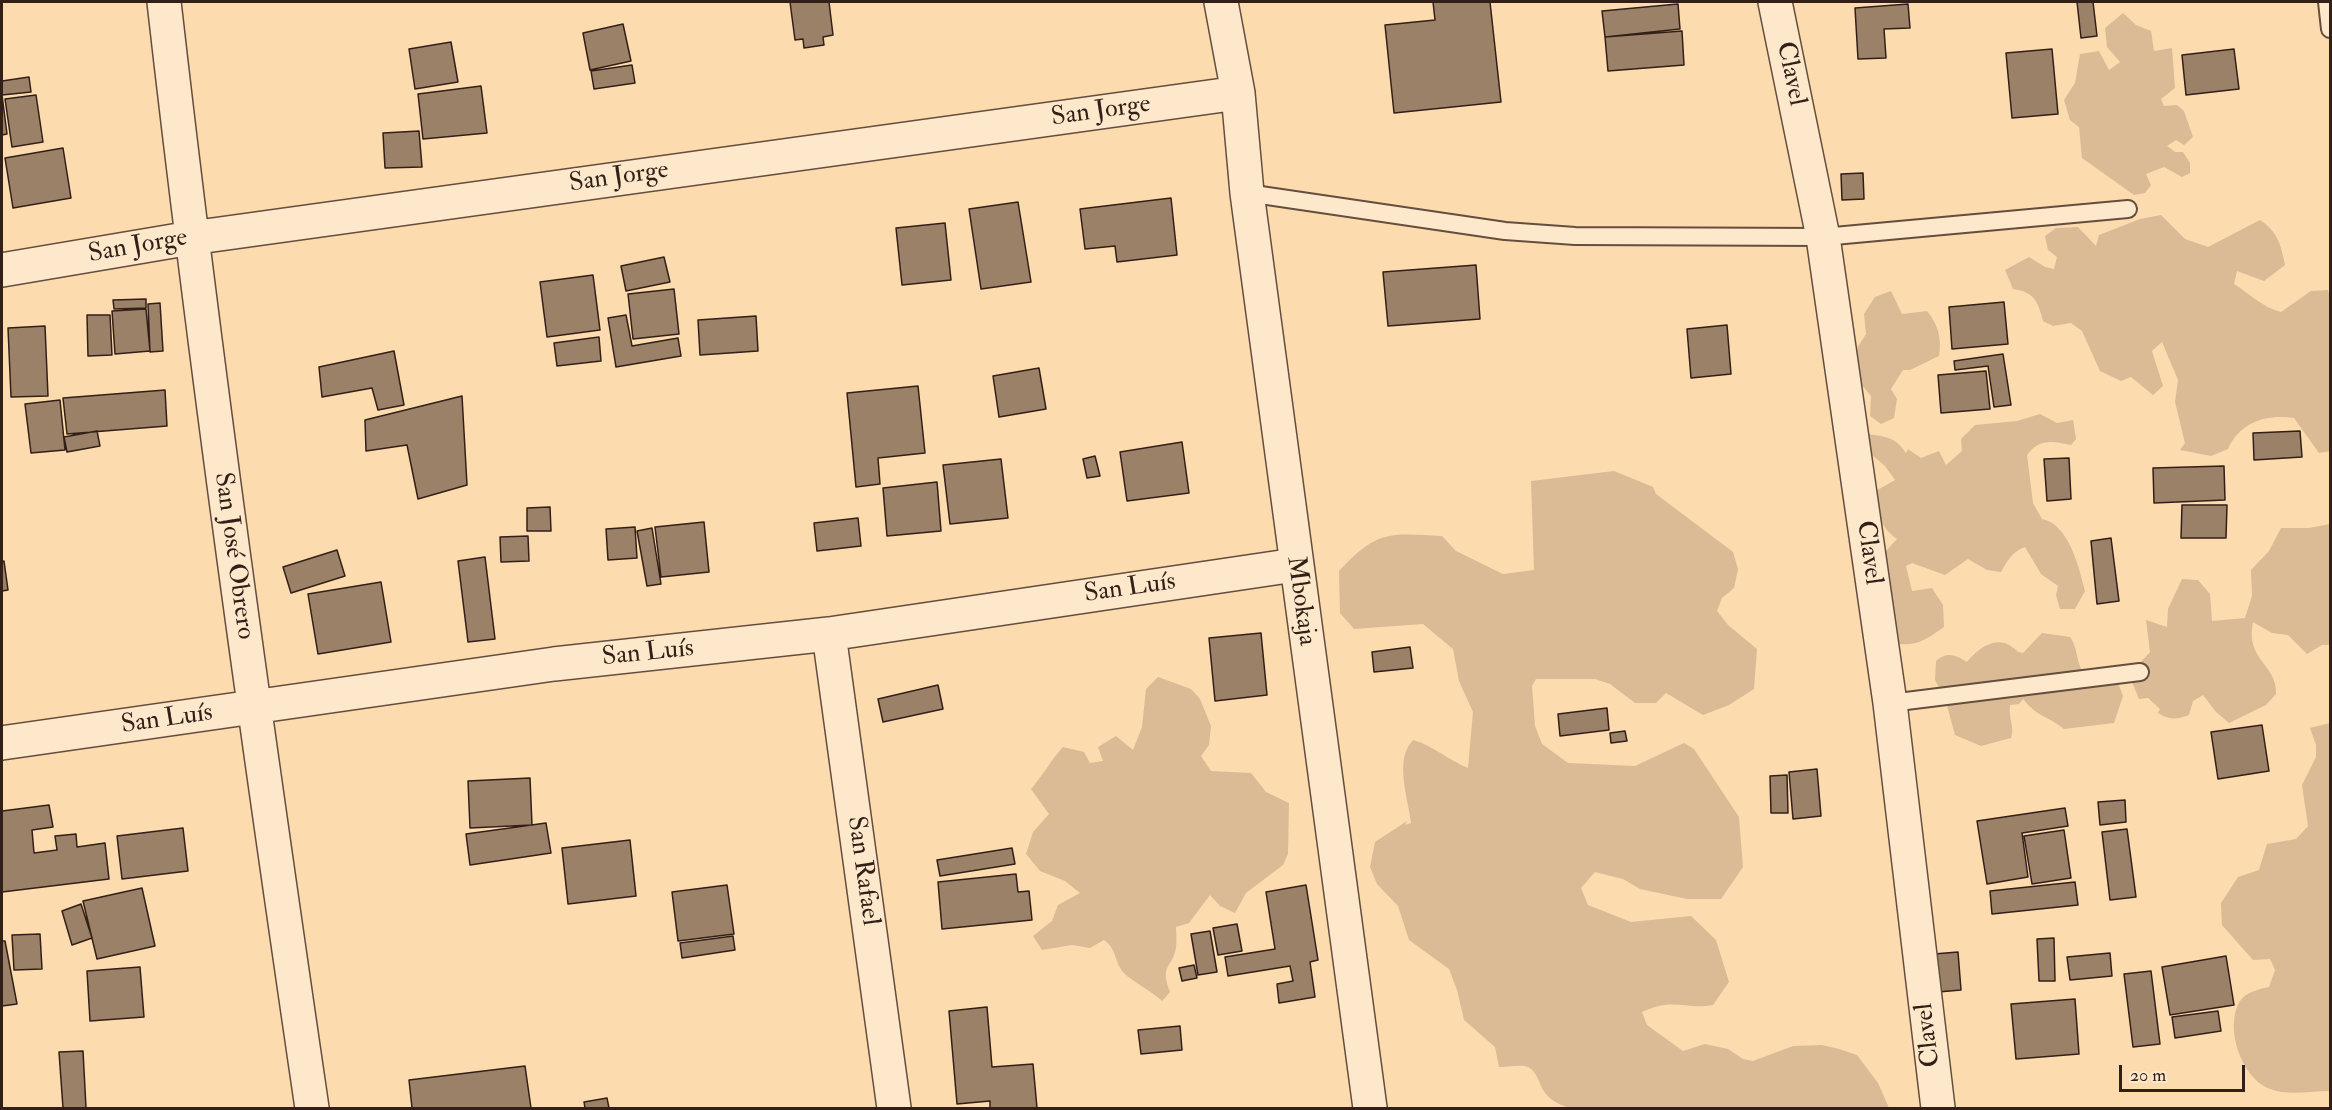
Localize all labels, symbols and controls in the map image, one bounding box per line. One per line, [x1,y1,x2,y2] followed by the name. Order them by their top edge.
[1768,39,1812,109] street label: Clavel
[1049,90,1153,134] street label: San Jorge
[567,156,671,200] street label: San Jorge
[86,223,190,271] street label: San Jorge
[206,471,260,641] street label: San José Obrero
[1848,519,1888,587] street label: Clavel
[1278,554,1322,648] street label: Mbokaja
[1082,567,1178,611] street label: San Luís
[601,634,695,674] street label: San Luís
[119,698,215,742] street label: San Luís
[839,814,885,928] street label: San Rafael
[1910,1001,1948,1069] street label: Clavel
[2122,1053,2248,1091] scale bar
[2130,1064,2166,1087] text: 20 m

